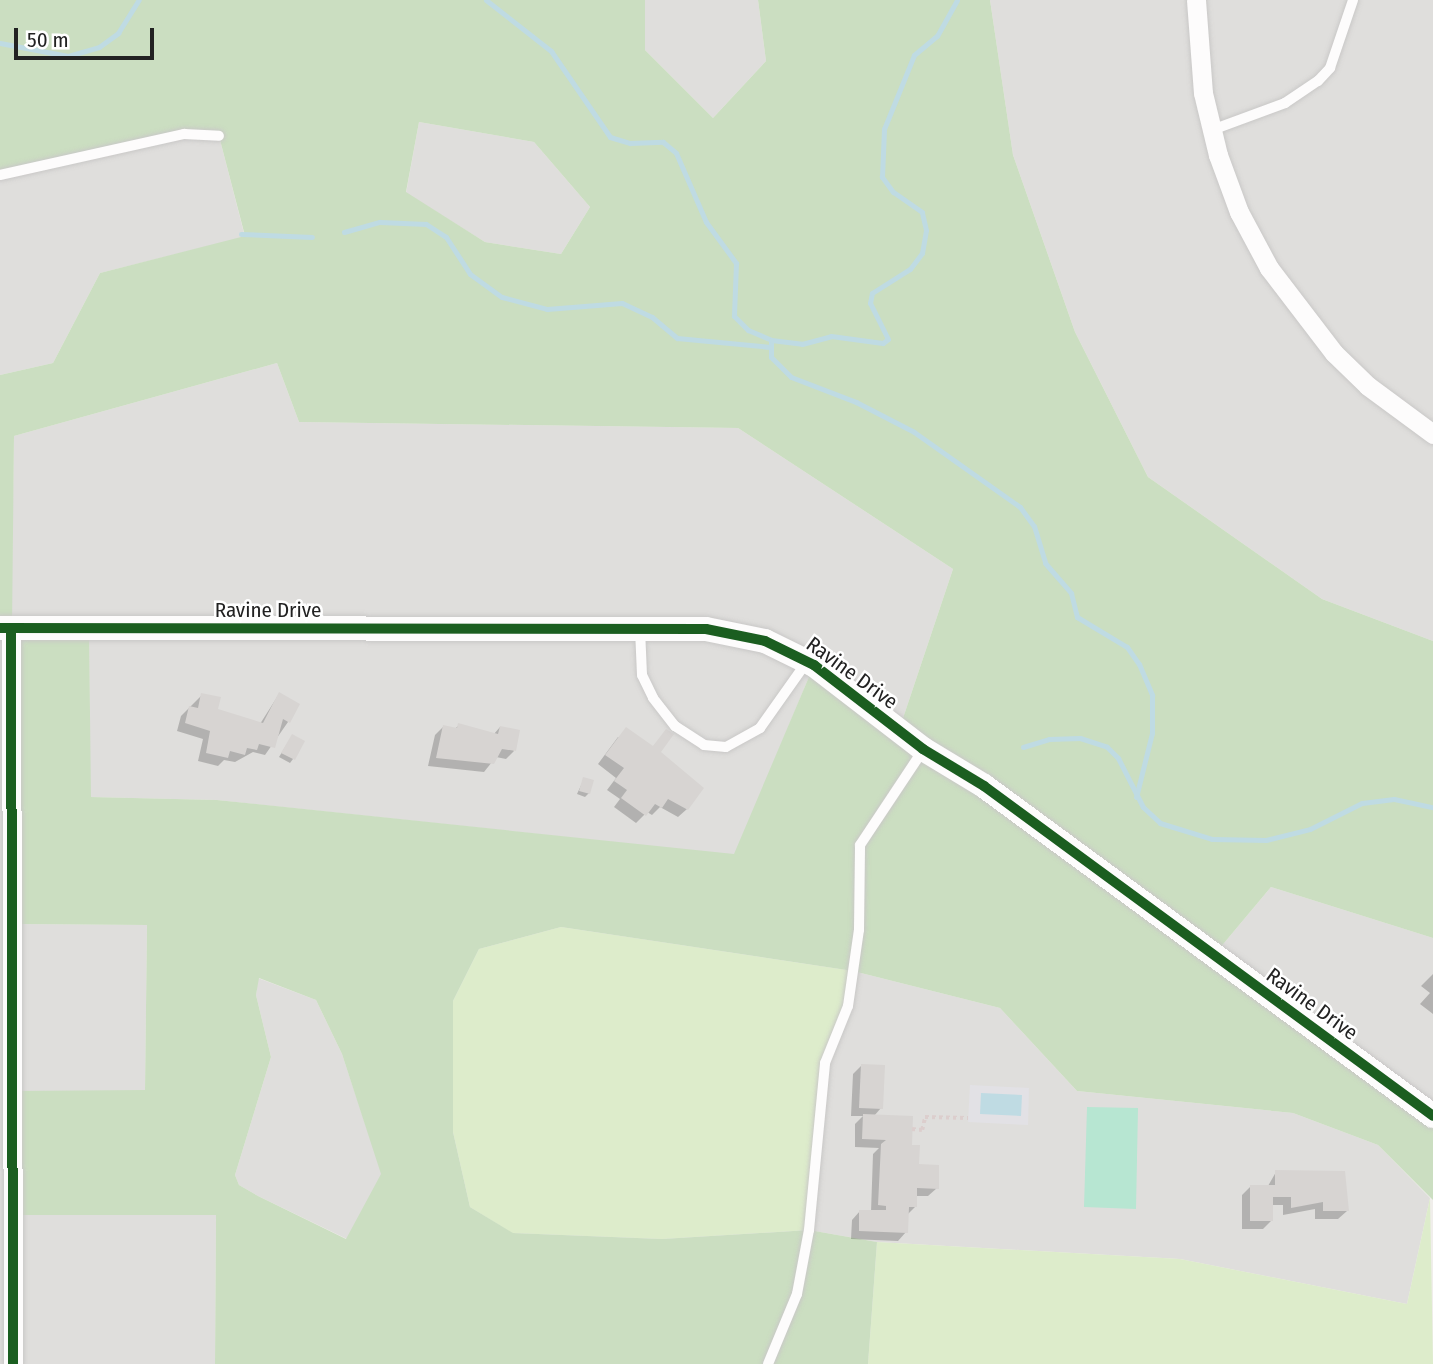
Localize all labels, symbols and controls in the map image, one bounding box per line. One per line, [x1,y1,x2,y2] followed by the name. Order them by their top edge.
[18,14,158,58] scale bar
[27,27,69,53] text: 50 m
[215,597,321,623] street label: Ravine Drive
[801,631,903,715] street label: Ravine Drive
[1261,962,1363,1046] street label: Ravine Drive

